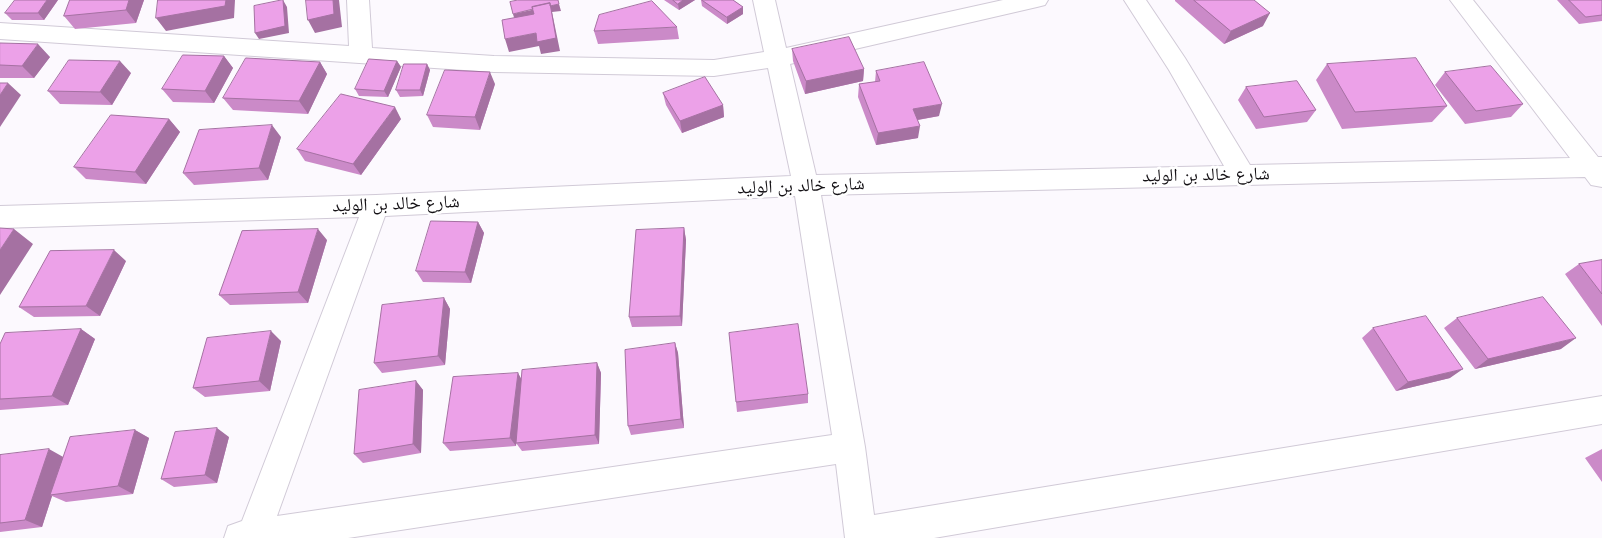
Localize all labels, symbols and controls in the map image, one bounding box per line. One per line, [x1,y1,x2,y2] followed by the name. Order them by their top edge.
[1142,163,1270,187] street label: شارع خالد بن الوليد
[737,173,865,199] street label: شارع خالد بن الوليد
[332,191,460,217] street label: شارع خالد بن الوليد

